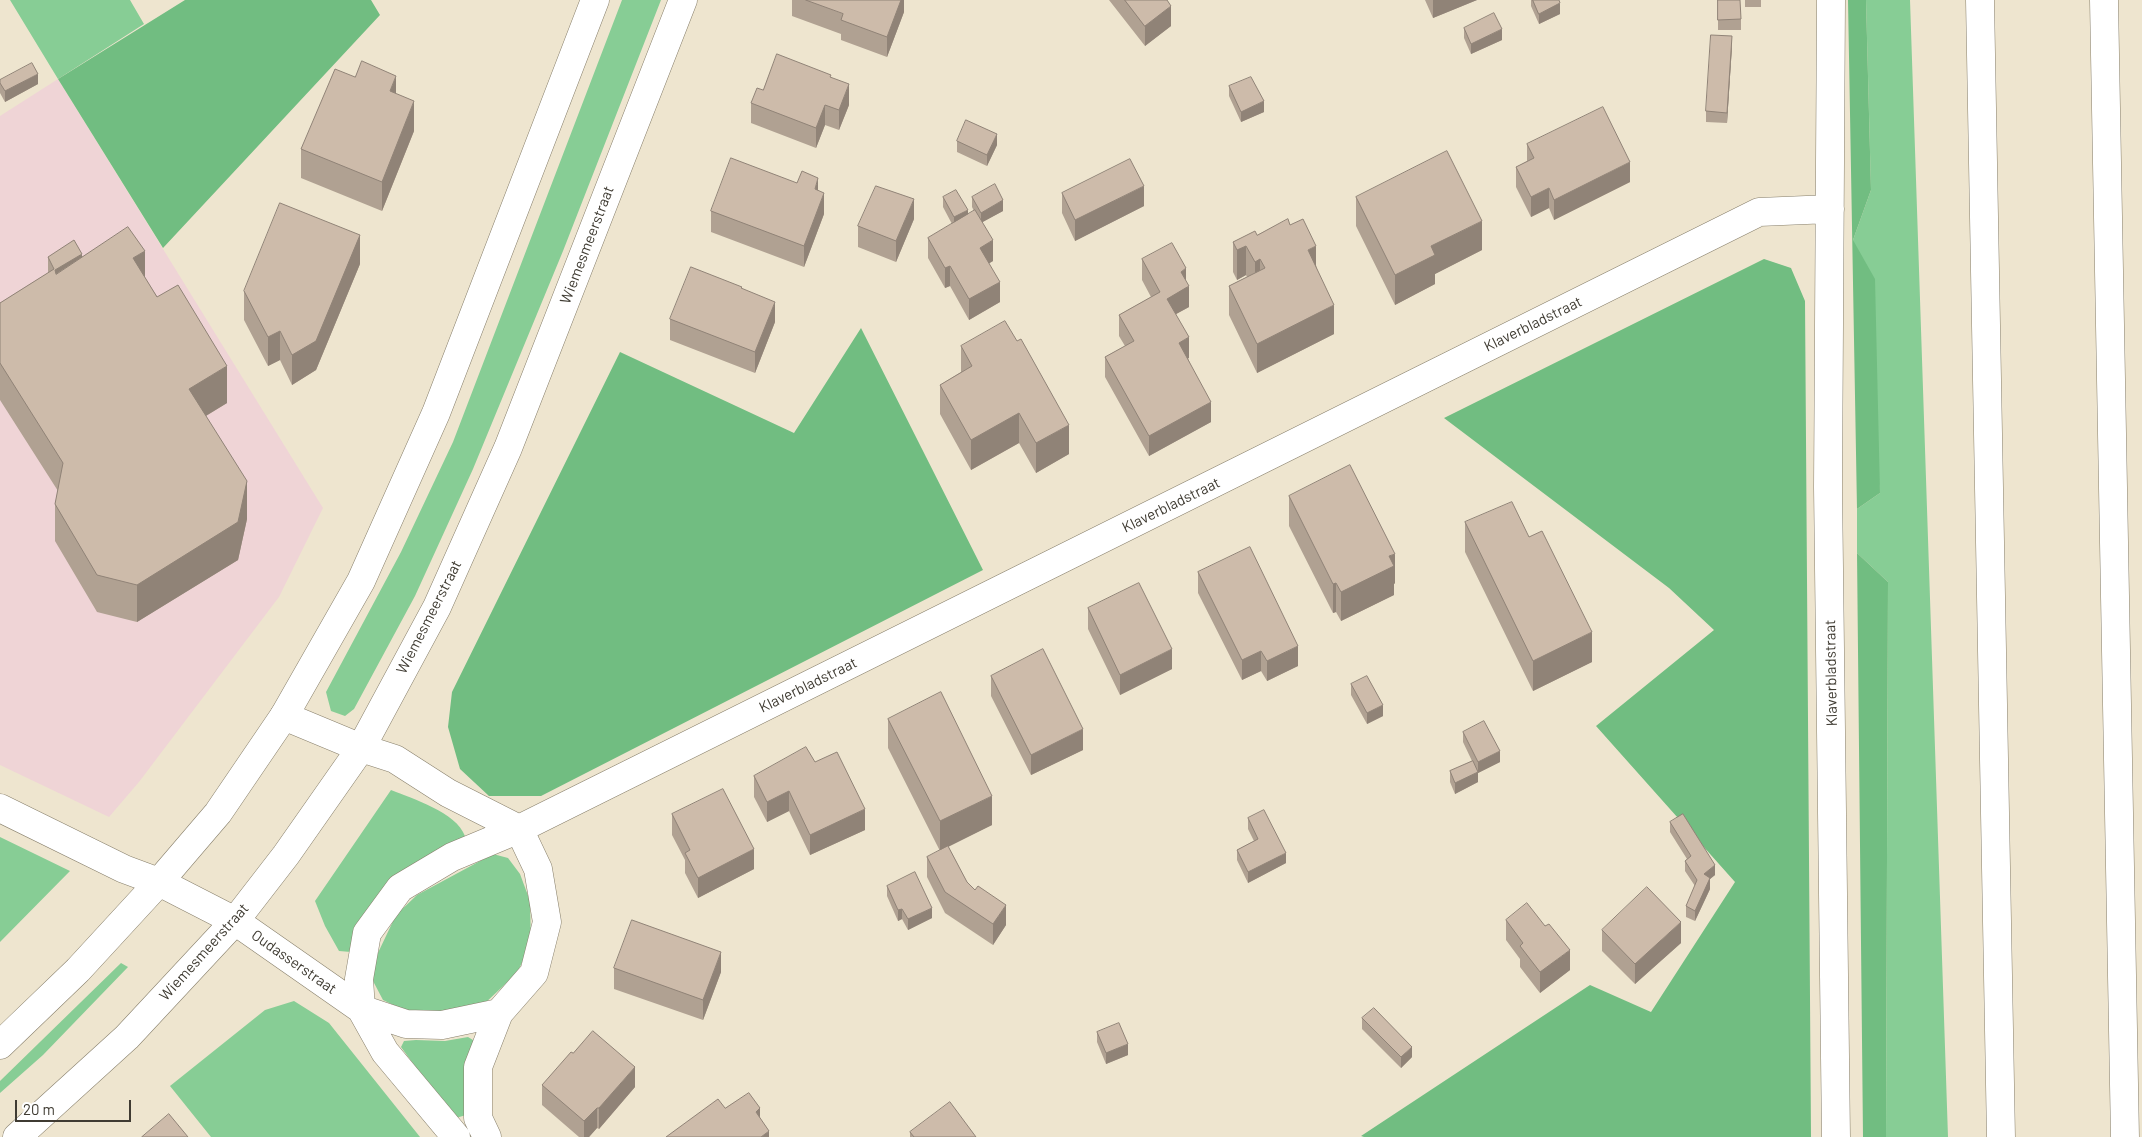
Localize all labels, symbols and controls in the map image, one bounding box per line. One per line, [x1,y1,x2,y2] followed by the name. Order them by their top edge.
[556,183,618,307] street label: Wiemesmeerstraat
[1481,292,1585,356] street label: Klaverbladstraat
[1119,473,1223,537] street label: Klaverbladstraat
[393,557,465,677] street label: Wiemesmeerstraat
[1821,619,1841,727] street label: Klaverbladstraat
[756,653,860,717] street label: Klaverbladstraat
[156,900,252,1004] street label: Wiemesmeerstraat
[248,926,340,998] street label: Oudasserstraat
[18,1090,134,1122] scale bar
[23,1100,55,1118] text: 20 m

